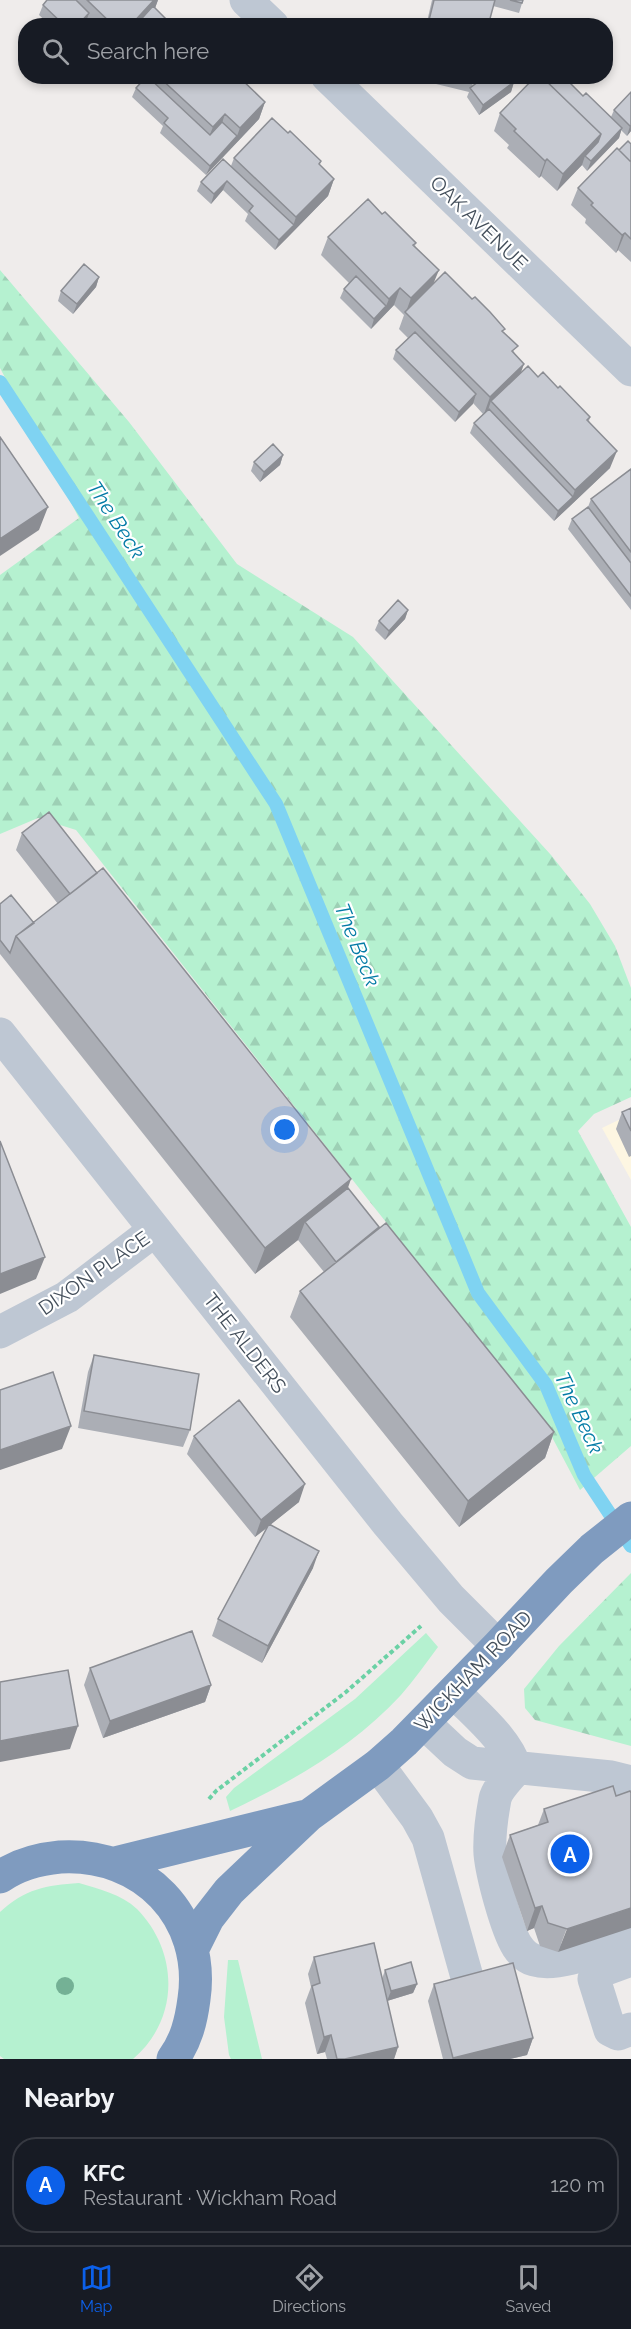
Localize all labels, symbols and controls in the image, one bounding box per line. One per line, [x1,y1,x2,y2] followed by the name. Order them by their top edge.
[18,18,613,84] search box
[39,35,72,68] icon: search
[87,38,209,64] text: Search here
[425,171,533,275] street label: OAK AVENUE
[82,476,151,563] water label: The Beck
[329,900,385,990] water label: The Beck
[270,1115,299,1144] your location
[34,1226,154,1320] street label: DIXON PLACE
[198,1288,292,1398] street label: THE ALDERS
[550,1368,609,1458] water label: The Beck
[409,1606,537,1736] street label: WICKHAM ROAD
[550,1832,590,1876] pin: A
[24,2083,114,2113] text: Nearby
[83,2160,125,2186] text: KFC
[39,2173,52,2197] text: A
[550,2173,605,2197] text: 120 m
[83,2186,337,2210] text: Restaurant · Wickham Road
[80,2261,113,2316] tab: Map
[272,2261,346,2316] tab: Directions
[505,2261,551,2316] tab: Saved

